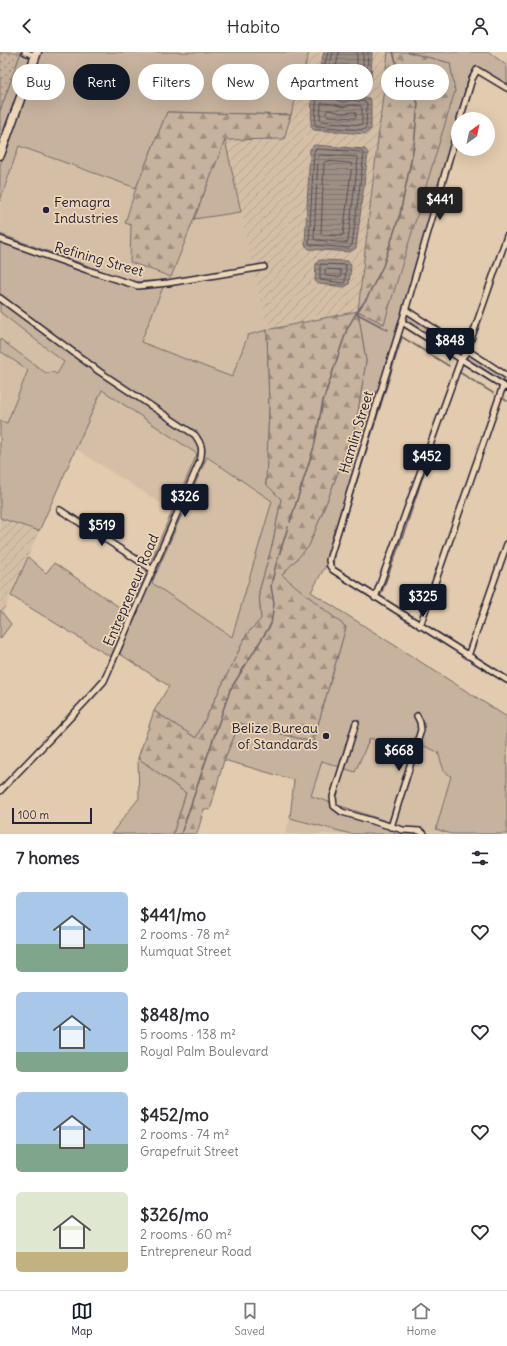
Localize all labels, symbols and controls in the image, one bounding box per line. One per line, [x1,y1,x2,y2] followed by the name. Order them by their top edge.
[16,15,38,37] icon: back
[227,15,280,38] text: Habito
[469,15,491,37] icon: person
[12,64,65,100] chip: Buy
[73,64,130,100] chip: Rent
[138,64,204,100] chip: Filters
[212,64,269,100] chip: New
[277,64,373,100] chip: Apartment
[381,64,449,100] chip: House
[451,112,495,156] north arrow
[451,112,495,156] map controls
[416,187,464,221] pin: $441
[426,191,454,208] text: $441
[54,193,118,227] place label: Femagra Industries
[41,205,51,215] marker: Femagra Industries
[52,238,146,280] street label: Refining Street
[426,328,474,362] pin: $848
[435,332,465,349] text: $848
[335,388,377,475] street label: Hamlin Street
[403,444,451,478] pin: $452
[412,448,442,465] text: $452
[161,484,209,518] pin: $326
[170,488,200,505] text: $326
[78,513,126,547] pin: $519
[88,517,116,534] text: $519
[99,531,163,649] street label: Entrepreneur Road
[399,584,447,618] pin: $325
[408,588,438,605] text: $325
[231,719,318,753] place label: Belize Bureau of Standards
[321,731,331,741] marker: Belize Bureau of Standards
[375,738,423,772] pin: $668
[384,742,414,759] text: $668
[12,806,92,825] scale bar
[18,808,49,822] text: 100 m
[16,847,80,869] text: 7 homes
[469,847,491,869] icon: filters
[140,904,206,926] text: $441/mo
[48,908,96,956] icon: home
[469,921,491,943] icon: heart
[140,926,230,943] text: 2 rooms · 78 m²
[140,943,231,960] text: Kumquat Street
[140,1004,209,1026] text: $848/mo
[48,1008,96,1056] icon: home
[469,1021,491,1043] icon: heart
[140,1026,236,1043] text: 5 rooms · 138 m²
[140,1043,268,1060] text: Royal Palm Boulevard
[140,1104,209,1126] text: $452/mo
[48,1108,96,1156] icon: home
[469,1121,491,1143] icon: heart
[140,1126,229,1143] text: 2 rooms · 74 m²
[140,1143,239,1160] text: Grapefruit Street
[140,1204,209,1226] text: $326/mo
[48,1208,96,1256] icon: home
[469,1221,491,1243] icon: heart
[140,1226,232,1243] text: 2 rooms · 60 m²
[140,1243,252,1260] text: Entrepreneur Road
[71,1300,93,1338] tab: Map
[235,1300,265,1338] tab: Saved
[406,1300,436,1338] tab: Home

